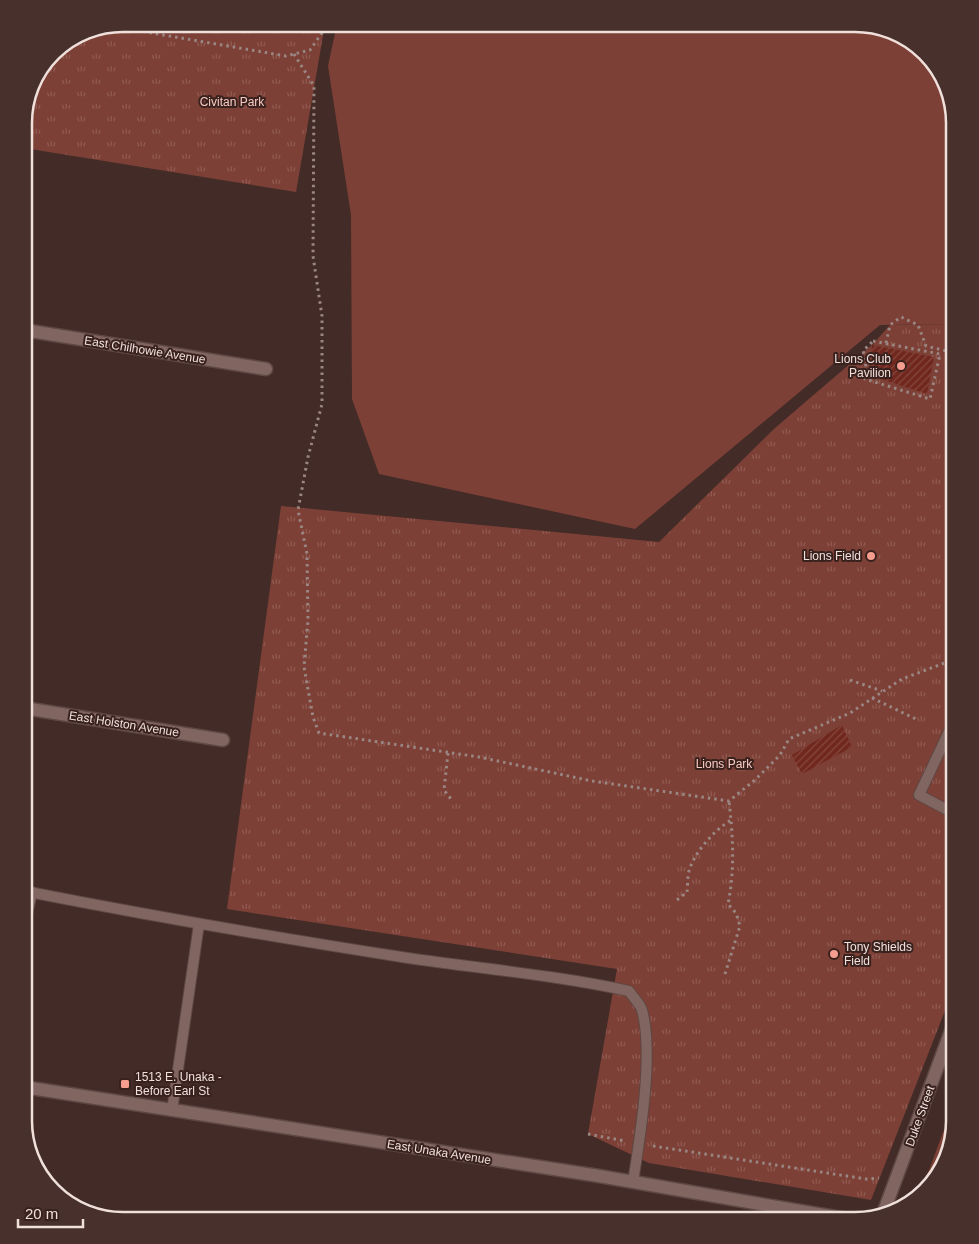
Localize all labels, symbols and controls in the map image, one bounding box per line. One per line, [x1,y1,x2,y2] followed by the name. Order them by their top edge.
[200,95,265,109] park label: Civitan Park
[83,334,207,367] street label: East Chilhowie Avenue
[834,352,891,380] place label: Lions Club Pavilion
[895,360,907,372] marker: Lions Club Pavilion
[803,549,861,563] place label: Lions Field
[865,550,877,562] marker: Lions Field
[68,708,180,740] street label: East Holston Avenue
[696,757,753,771] park label: Lions Park
[844,940,912,968] place label: Tony Shields Field
[828,948,840,960] marker: Tony Shields Field
[135,1070,222,1098] place label: 1513 E. Unaka - Before Earl St
[119,1078,131,1090] marker: 1513 E. Unaka - Before Earl St
[903,1083,938,1148] street label: Duke Street
[386,1137,492,1167] street label: East Unaka Avenue
[18,1196,82,1228] scale bar
[25,1205,58,1222] text: 20 m

